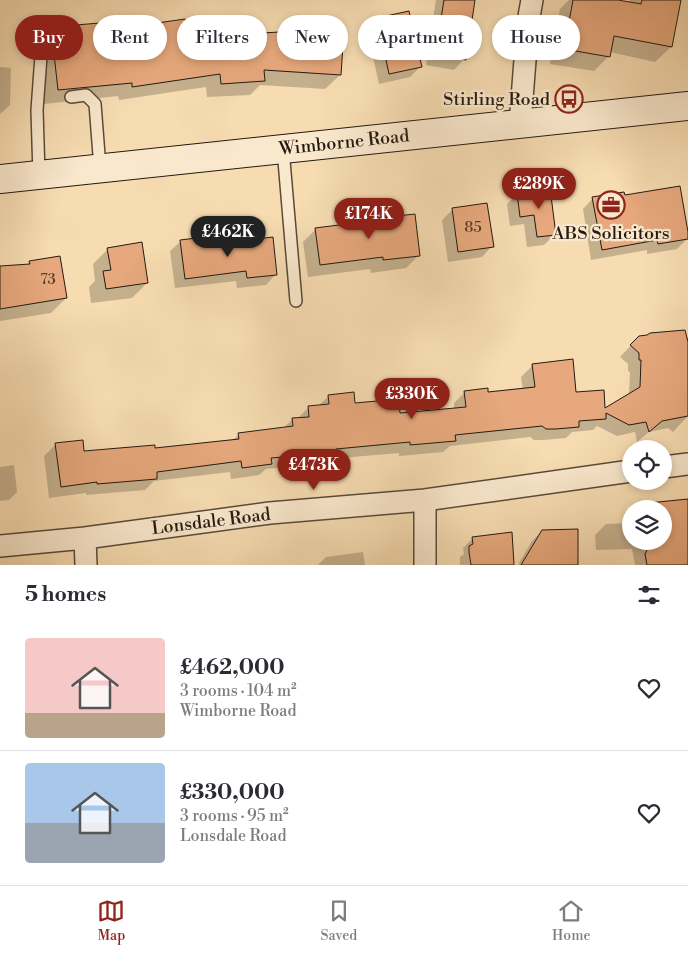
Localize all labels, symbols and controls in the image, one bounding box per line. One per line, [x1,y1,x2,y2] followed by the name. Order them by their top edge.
[15,15,83,60] chip: Buy
[93,15,167,60] chip: Rent
[177,15,267,60] chip: Filters
[277,15,348,60] chip: New
[358,15,482,60] chip: Apartment
[492,15,580,60] chip: House
[554,84,584,114] bus stop icon: Stirling Road
[443,88,551,111] place label: Stirling Road
[277,124,411,161] street label: Wimborne Road
[504,168,574,210] pin: £289K
[513,174,565,194] text: £289K
[596,190,626,220] office icon: ABS Solicitors
[334,198,404,240] pin: £174K
[345,204,393,224] text: £174K
[193,216,263,258] pin: £462K
[464,218,482,237] house number: 85
[202,222,254,242] text: £462K
[551,222,670,245] place label: ABS Solicitors
[40,270,56,289] house number: 73
[377,378,447,420] pin: £330K
[386,384,438,404] text: £330K
[622,440,672,550] map controls
[622,440,672,490] button: locate
[279,448,349,491] pin: £473K
[289,455,339,475] text: £473K
[622,500,672,550] button: layers
[150,503,273,540] street label: Lonsdale Road
[635,581,663,609] icon: filters
[25,582,106,608] text: 5 homes
[180,655,284,681] text: £462,000
[65,658,125,718] icon: home
[635,674,663,702] icon: heart
[180,681,297,701] text: 3 rooms · 104 m²
[180,701,297,721] text: Wimborne Road
[180,780,285,806] text: £330,000
[65,783,125,843] icon: home
[635,799,663,827] icon: heart
[180,806,289,826] text: 3 rooms · 95 m²
[180,826,287,846] text: Lonsdale Road
[97,897,125,945] tab: Map
[320,897,357,945] tab: Saved
[552,897,591,945] tab: Home

